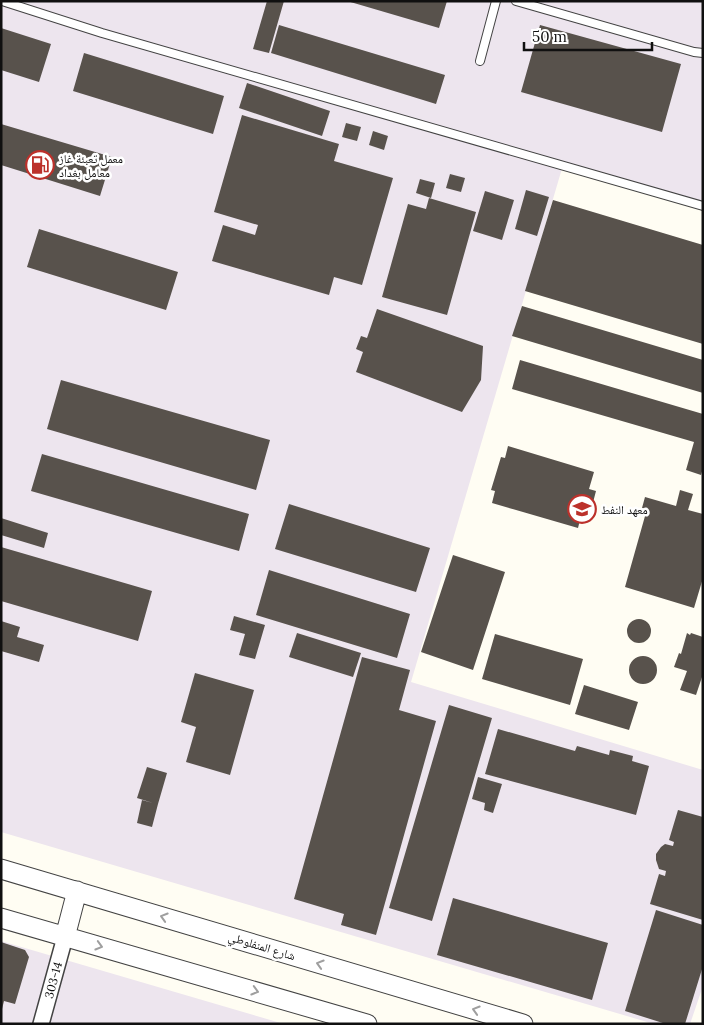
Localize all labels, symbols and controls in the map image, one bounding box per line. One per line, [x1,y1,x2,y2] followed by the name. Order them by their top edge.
[524,20,652,52] scale bar
[532,27,567,46] text: 50 m
[25,150,55,180] fuel station icon: معمل تعبئة غاز معامل بغداد
[58,151,123,180] place label: معمل تعبئة غاز معامل بغداد
[567,494,597,524] school or university icon: معهد النفط
[601,502,648,517] place label: معهد النفط
[161,913,169,923] one-way arrow
[226,929,297,966] street label: شارع المنفلوطي
[94,941,102,951] one-way arrow
[317,959,325,969] one-way arrow
[41,960,65,1000] street label: 303-14
[250,986,258,996] one-way arrow
[472,1005,481,1015] one-way arrow

